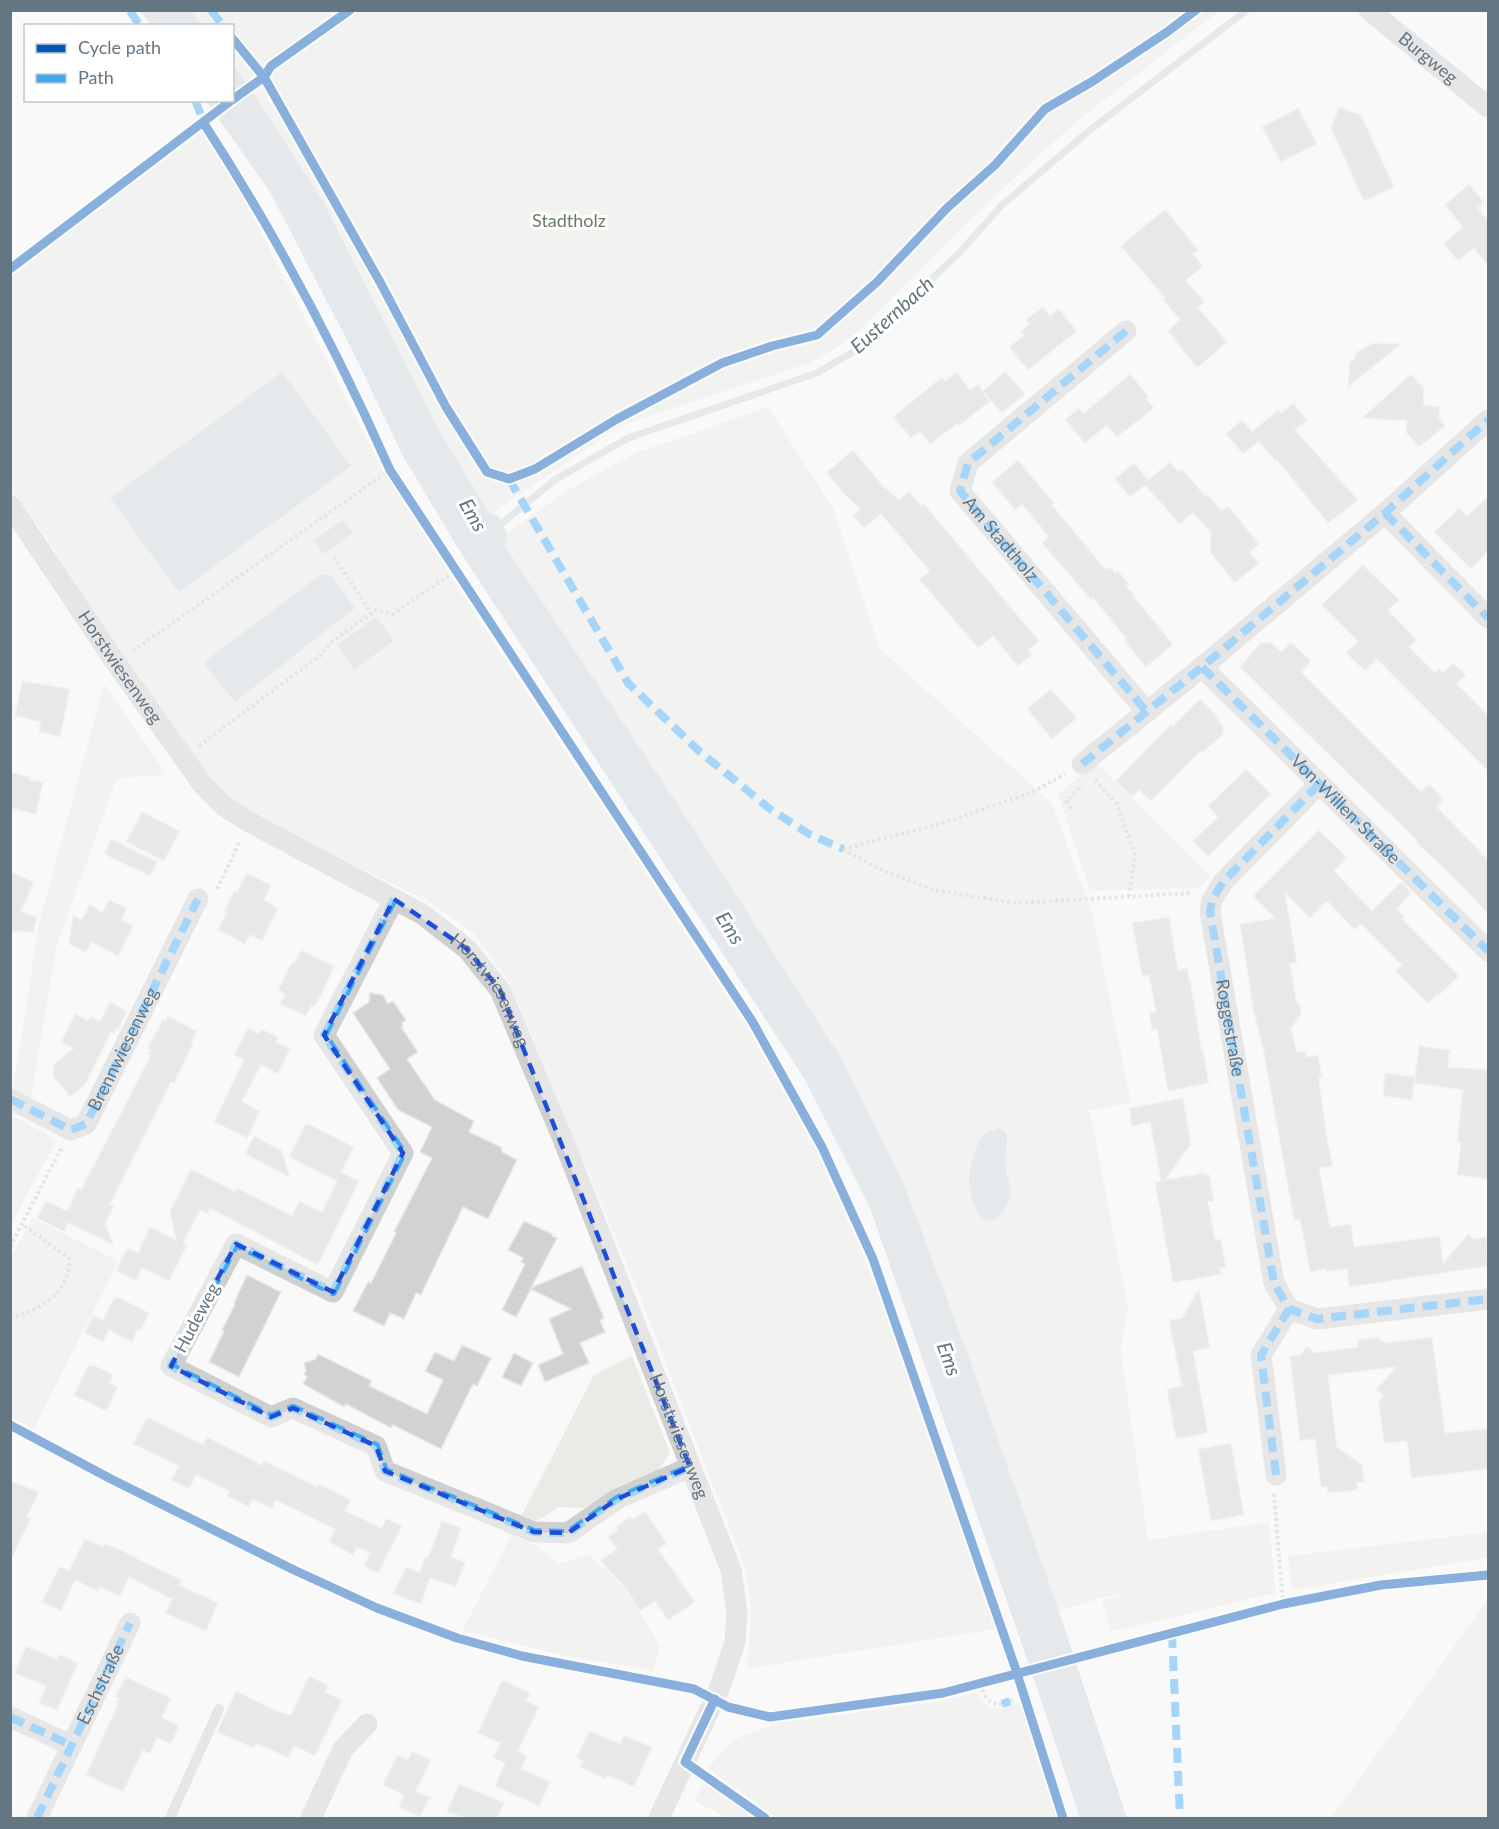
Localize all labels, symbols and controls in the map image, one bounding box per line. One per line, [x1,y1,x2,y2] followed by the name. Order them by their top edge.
[24,24,234,102] legend
[1394,27,1463,88] street label: Burgweg
[78,36,161,58] text: Cycle path
[78,66,114,88] text: Path
[532,209,606,231] park label: Stadtholz
[845,271,938,358] water label: Eusternbach
[959,491,1044,586] street label: Am Stadtholz
[455,494,493,535] water label: Ems
[74,606,168,727] street label: Horstwiesenweg
[1286,749,1406,868] street label: Von-Willen-Straße
[712,907,750,948] water label: Ems
[446,928,535,1050] street label: Horstwiesenweg
[1212,977,1250,1078] street label: Roggestraße
[82,983,162,1114] street label: Brennwiesenweg
[169,1279,224,1356] street label: Hudeweg
[933,1338,967,1379] water label: Ems
[646,1370,714,1502] street label: Horstwiesenweg
[71,1640,128,1728] street label: Eschstraße

